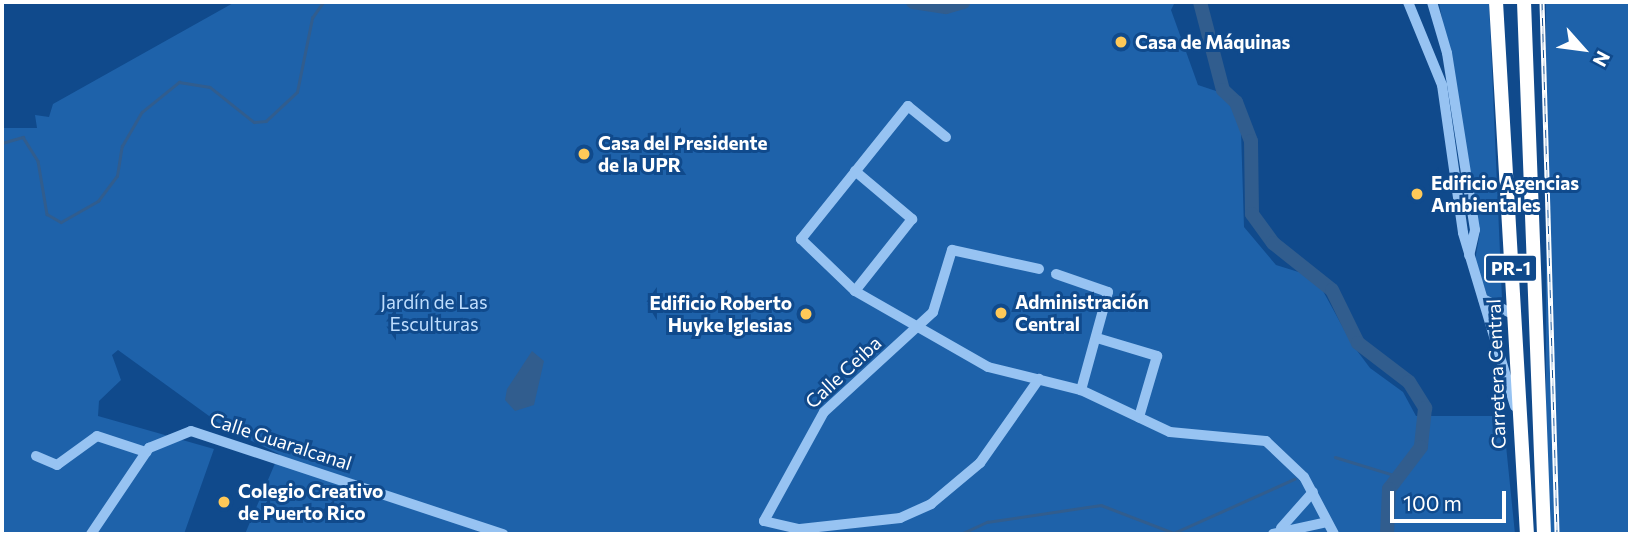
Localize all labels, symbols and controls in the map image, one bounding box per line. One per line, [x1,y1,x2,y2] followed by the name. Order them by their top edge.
[1548,14,1618,84] north arrow
[1135,31,1290,53] place label: Casa de Máquinas
[1113,34,1129,50] marker: Casa de Máquinas
[1588,47,1615,71] text: N
[598,132,768,176] place label: Casa del Presidente de la UPR
[576,146,592,162] marker: Casa del Presidente de la UPR
[1431,172,1579,216] place label: Edificio Agencias Ambientales
[1409,186,1425,202] marker: Edificio Agencias Ambientales
[1483,254,1539,282] road number: PR-1
[380,291,488,335] park label: Jardín de Las Esculturas
[1015,291,1149,335] place label: Administración Central
[650,292,792,336] place label: Edificio Roberto Huyke Iglesias
[1482,299,1510,449] street label: Carretera Central
[993,305,1009,321] marker: Administración Central
[798,306,814,322] marker: Edificio Roberto Huyke Iglesias
[800,331,886,413] street label: Calle Ceiba
[207,407,355,475] street label: Calle Guaralcanal
[1394,476,1510,520] scale bar
[238,480,383,524] place label: Colegio Creativo de Puerto Rico
[1403,490,1462,515] text: 100 m
[216,494,232,510] marker: Colegio Creativo de Puerto Rico

